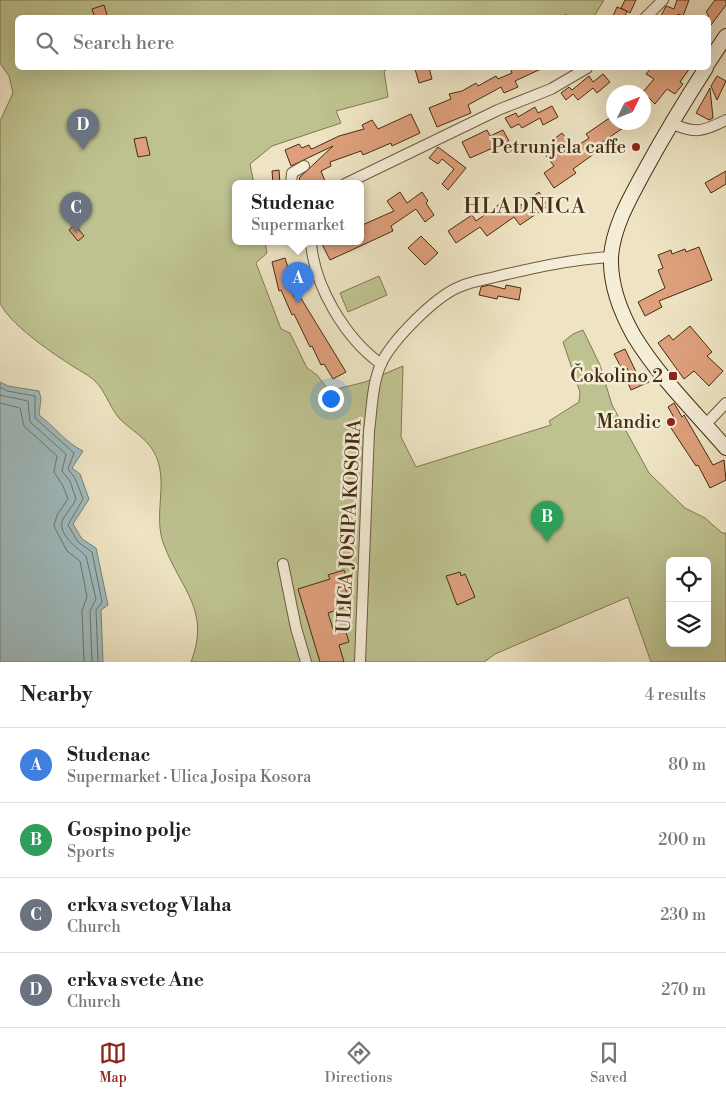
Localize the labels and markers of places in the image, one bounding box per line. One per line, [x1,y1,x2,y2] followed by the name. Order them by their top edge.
[67,109,99,150] pin: D
[491,135,626,159] place label: Petrunjela caffe
[630,141,642,153] marker: Petrunjela caffe
[60,192,92,233] pin: C
[282,262,314,303] pin: A
[570,363,663,388] place label: Čokolino 2
[667,370,679,382] marker: Čokolino 2
[597,410,661,434] place label: Mandic
[665,416,677,428] marker: Mandic
[531,501,563,542] pin: B

